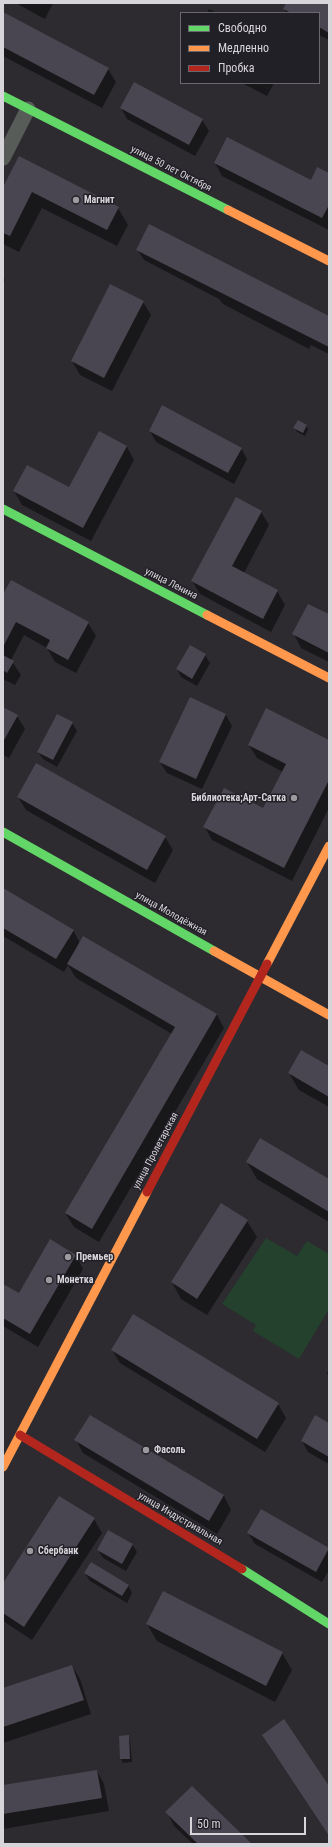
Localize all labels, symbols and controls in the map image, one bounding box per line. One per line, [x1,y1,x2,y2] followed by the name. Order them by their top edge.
[180,12,320,84] legend
[218,21,267,35] text: Свободно
[218,41,269,55] text: Медленно
[218,61,255,75] text: Пробка
[128,143,214,195] street label: улица 50 лет Октября
[84,194,115,206] place label: Магнит
[71,195,81,205] marker: Магнит
[143,566,199,602] street label: улица Ленина
[191,792,286,804] place label: Библиотека;Арт-Сатка
[289,793,299,803] marker: Библиотека;Арт-Сатка
[133,889,209,939] street label: улица Молодёжная
[131,1111,181,1191] street label: улица Пролетарская
[76,1251,113,1263] place label: Премьер
[63,1252,73,1262] marker: Премьер
[57,1274,94,1286] place label: Монетка
[44,1275,54,1285] marker: Монетка
[154,1444,185,1456] place label: Фасоль
[141,1445,151,1455] marker: Фасоль
[136,1490,224,1548] street label: улица Индустриальная
[38,1545,78,1557] place label: Сбербанк
[25,1546,35,1556] marker: Сбербанк
[192,1809,308,1835] scale bar
[197,1817,221,1831] text: 50 m

